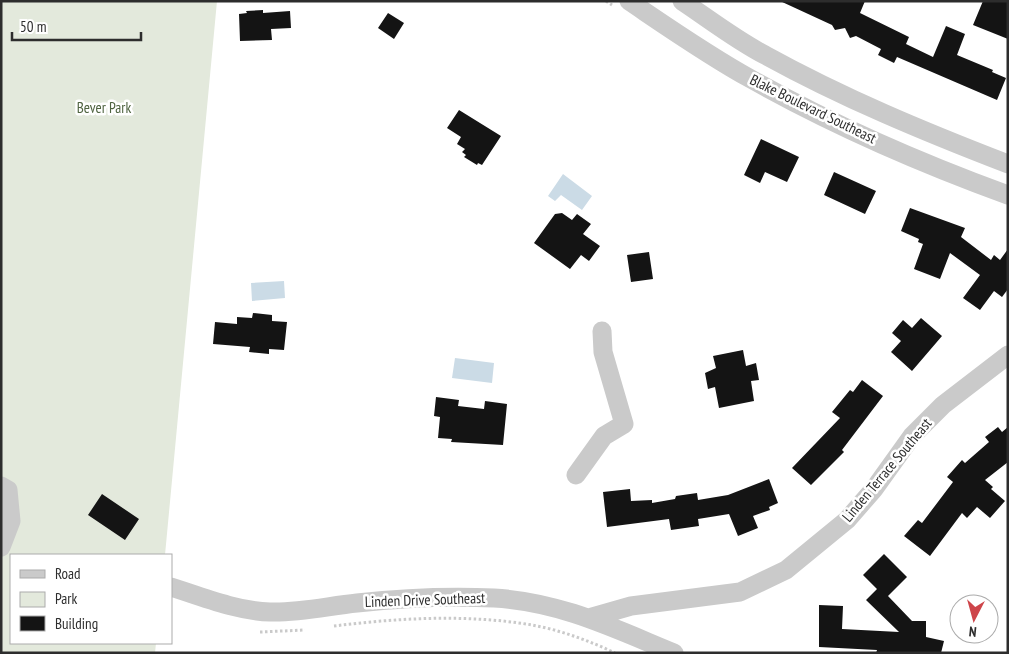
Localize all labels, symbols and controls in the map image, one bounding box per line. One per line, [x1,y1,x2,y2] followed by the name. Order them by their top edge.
[12,10,141,42] scale bar
[20,17,46,36] text: 50 m
[747,70,880,147] street label: Blake Boulevard Southeast
[77,98,131,117] park label: Bever Park
[838,414,936,525] street label: Linden Terrace Southeast
[10,554,172,644] legend
[55,564,81,583] text: Road
[364,588,486,611] street label: Linden Drive Southeast
[55,589,77,608] text: Park
[949,594,999,644] north arrow
[55,614,98,633] text: Building
[968,623,977,641] text: N

